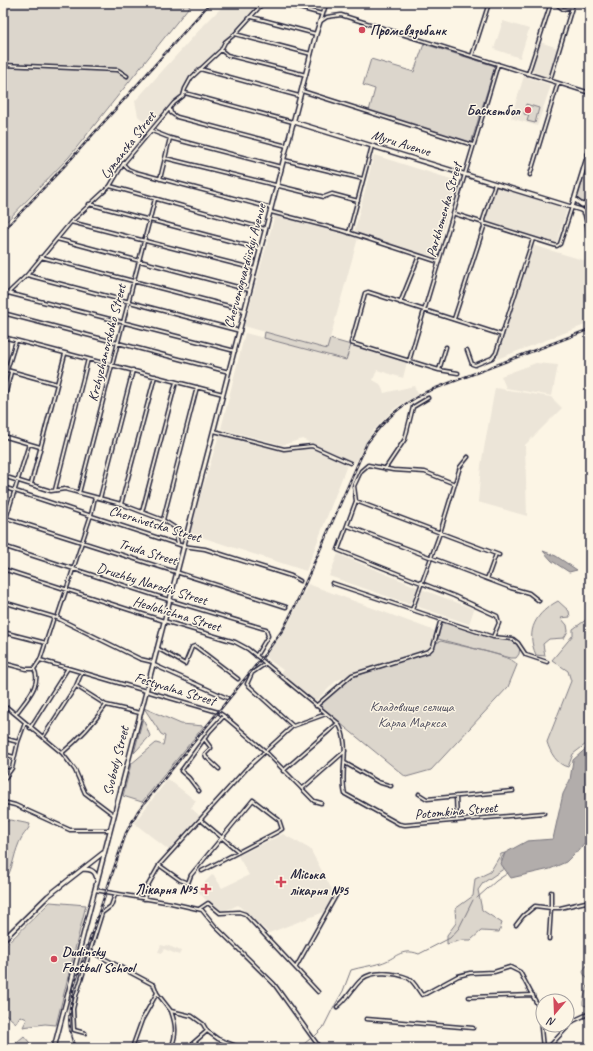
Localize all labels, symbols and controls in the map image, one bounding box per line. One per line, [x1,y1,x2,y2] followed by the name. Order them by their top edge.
[370,22,447,40] place label: Промсвязьбанк
[357,25,367,35] marker: Промсвязьбанк
[467,102,521,119] place label: Баскетбол
[523,105,533,115] marker: Баскетбол
[97,107,160,182] street label: Lymanska Street
[370,126,434,160] street label: Myru Avenue
[422,159,466,259] street label: Parkhomenka Street
[220,201,270,330] street label: Chervonogvardiiskyi Avenue
[84,281,130,403] street label: Krzhyzhanovskoho Street
[107,502,204,546] street label: Chernivetska Street
[117,535,181,569] street label: Truda Street
[95,559,210,609] street label: Druzhby Narodiv Street
[131,593,224,636] street label: Heolohichna Street
[133,669,220,710] street label: Festyvalna Street
[370,698,455,731] park label: Кладовище селища Карла Маркса
[99,723,133,797] street label: Svobody Street
[414,799,499,823] street label: Potomkina Street
[290,866,350,899] place label: Міська лікарня №5
[275,876,287,888] marker: Міська лікарня №5
[135,881,199,898] place label: Лікарня №5
[200,883,212,895] marker: Лікарня №5
[62,943,138,976] place label: Dudinsky Football School
[49,954,59,964] marker: Dudinsky Football School
[535,993,575,1033] north arrow
[544,1014,557,1030] text: N

